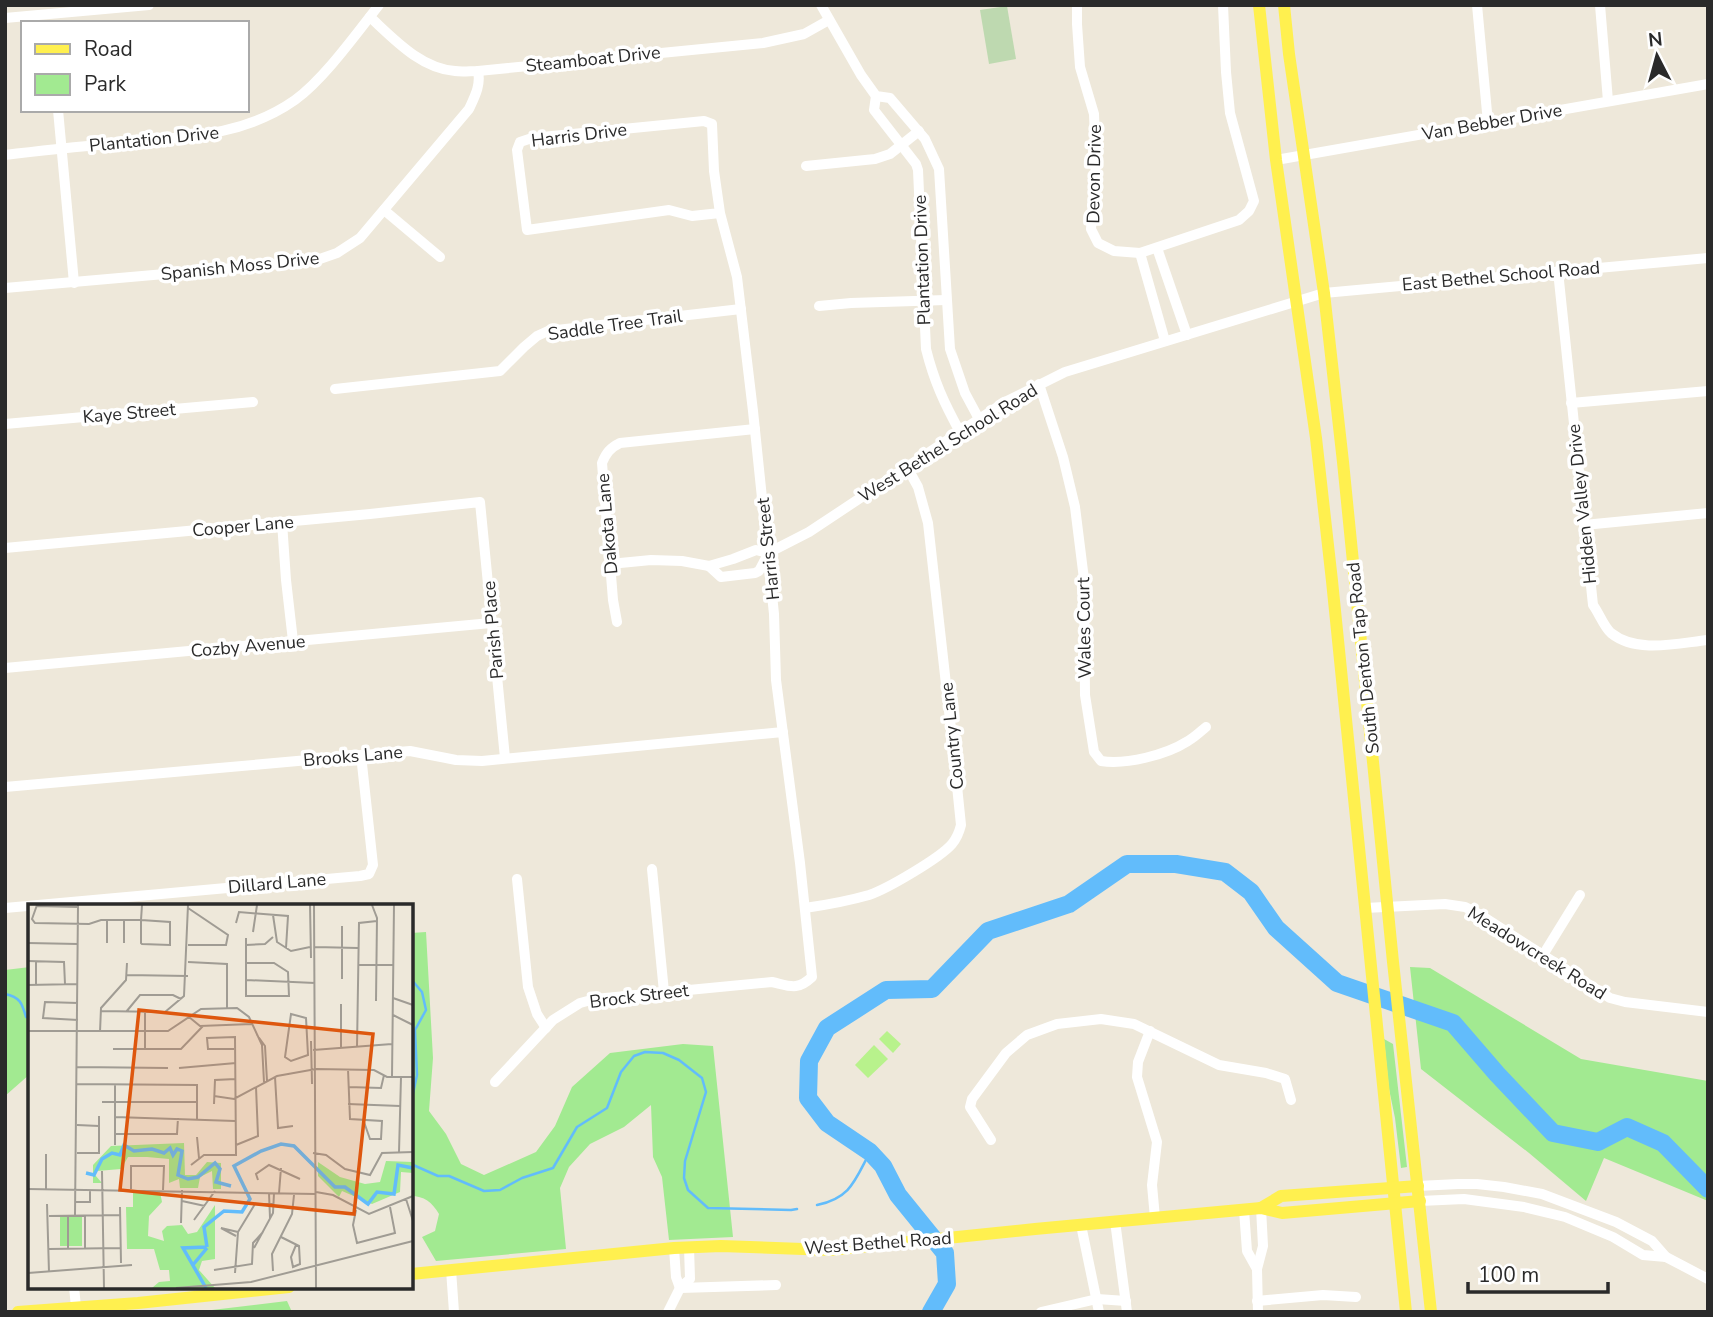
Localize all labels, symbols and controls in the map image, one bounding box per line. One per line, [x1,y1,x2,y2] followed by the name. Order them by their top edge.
[21,21,248,112] legend
[1622,21,1692,91] north arrow
[1647,26,1664,54] text: N
[84,35,133,63] text: Road
[524,40,662,78] street label: Steamboat Drive
[84,70,126,98] text: Park
[1419,98,1564,146] street label: Van Bebber Drive
[530,117,628,153] street label: Harris Drive
[88,120,220,158] street label: Plantation Drive
[1081,124,1107,224] street label: Devon Drive
[908,194,936,326] street label: Plantation Drive
[160,246,320,286] street label: Spanish Moss Drive
[1401,255,1601,297] street label: East Bethel School Road
[546,304,684,346] street label: Saddle Tree Trail
[854,378,1042,508] street label: West Bethel School Road
[82,397,177,429] street label: Kaye Street
[1562,423,1602,585] street label: Hidden Valley Drive
[591,473,623,575] street label: Dakota Lane
[751,496,785,601] street label: Harris Street
[191,510,295,542] street label: Cooper Lane
[1341,561,1385,755] street label: South Denton Tap Road
[1071,576,1097,679] street label: Wales Court
[477,580,509,680] street label: Parish Place
[190,629,306,663] street label: Cozby Avenue
[934,681,970,791] street label: Country Lane
[302,740,404,772] street label: Brooks Lane
[227,867,327,899] street label: Dillard Lane
[1463,901,1611,1005] street label: Meadowcreek Road
[28,904,413,1289] inset map
[588,978,691,1014] street label: Brock Street
[804,1226,952,1260] street label: West Bethel Road
[1468,1250,1608,1294] scale bar
[1478,1261,1539,1289] text: 100 m

